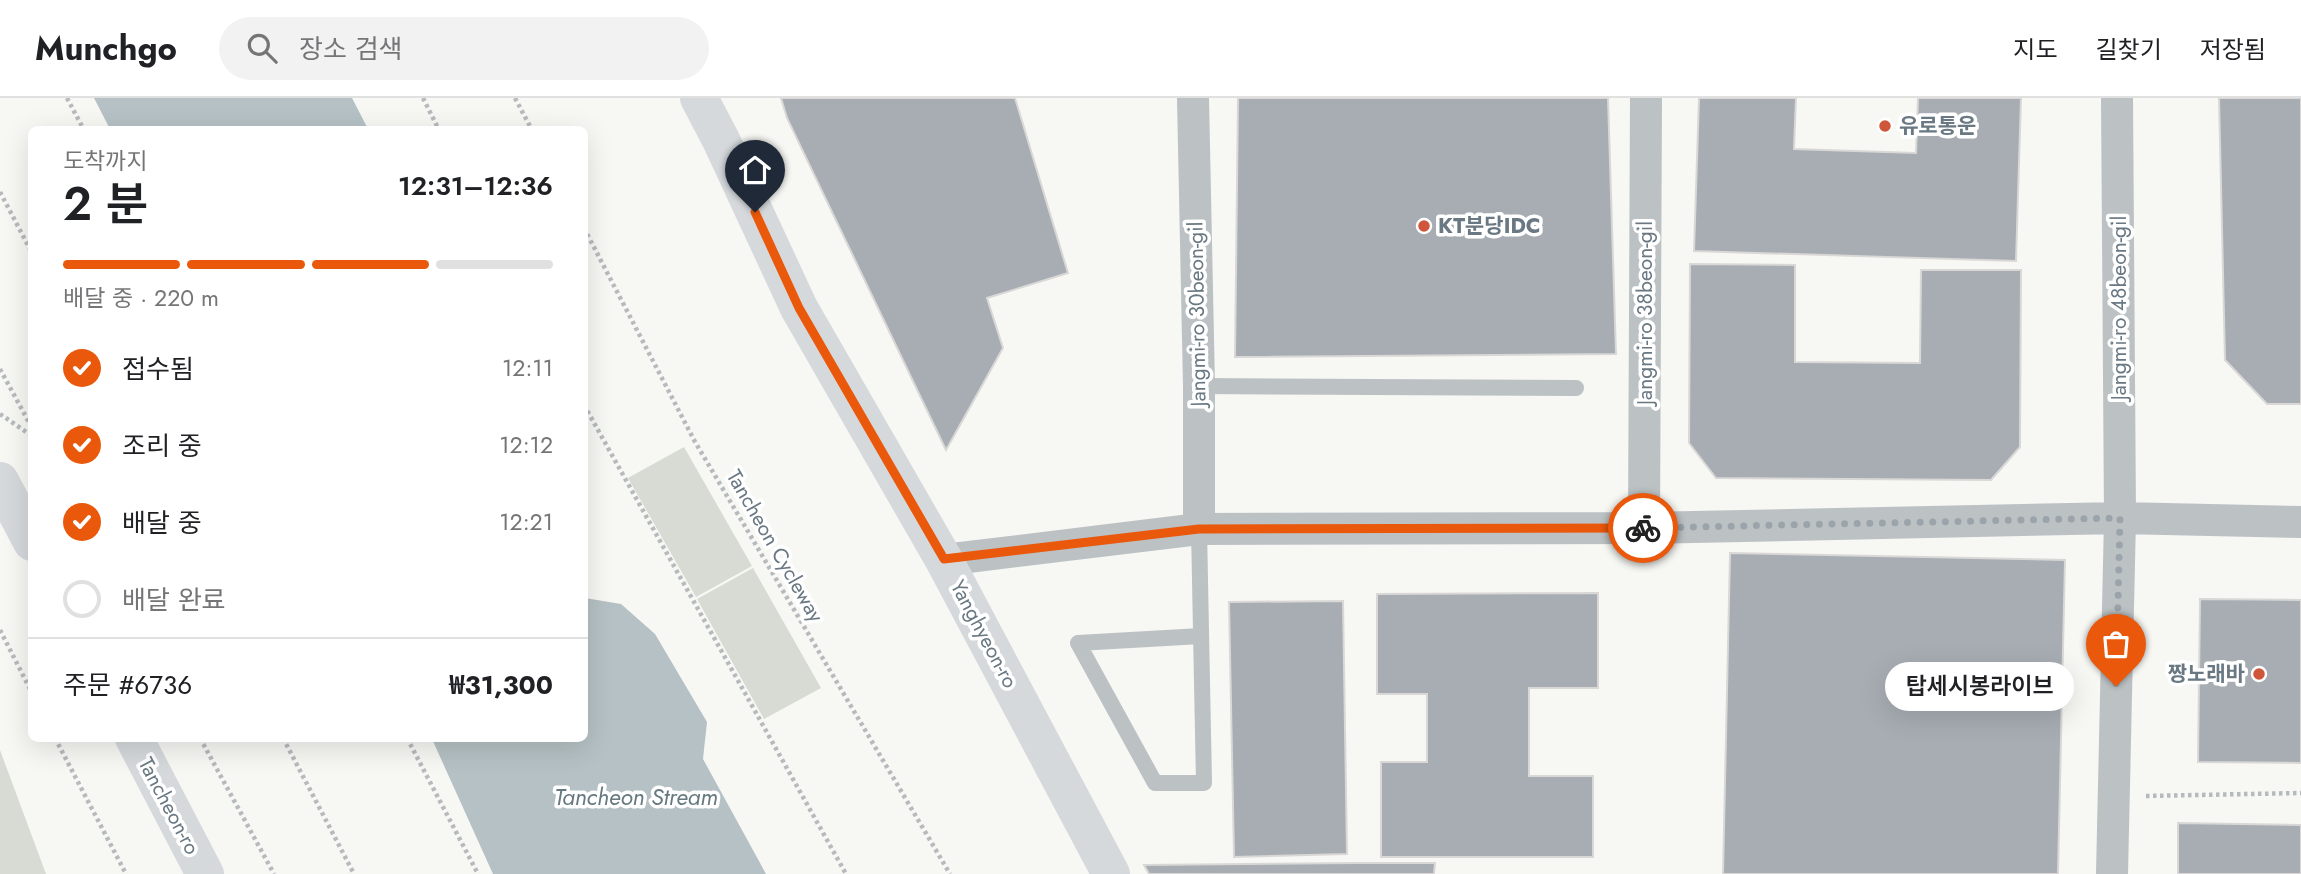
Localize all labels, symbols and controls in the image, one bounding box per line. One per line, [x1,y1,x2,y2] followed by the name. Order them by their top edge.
[219,17,709,80] search box
[35,25,177,72] text: Munchgo
[243,29,281,67] icon: search
[299,30,403,68] text: 장소 검색
[2013,32,2058,67] text: 지도
[2096,32,2162,67] text: 길찾기
[2200,32,2266,67] text: 저장됨
[1899,111,1976,141] place label: 유로통운
[1877,118,1893,134] marker: 유로통운
[725,140,785,212] pin
[63,144,148,178] text: 도착까지
[736,151,774,189] icon: home
[398,167,553,205] text: 12:31–12:36
[63,171,148,237] text: 2 분
[1438,211,1541,241] place label: KT분당IDC
[2104,216,2134,403] street label: Jangmi-ro 48beon-gil
[1416,218,1432,234] marker: KT분당IDC
[1180,221,1214,410] street label: Jangmi-ro 30beon-gil
[1630,221,1660,408] street label: Jangmi-ro 38beon-gil
[63,281,219,315] text: 배달 중 · 220 m
[63,349,101,387] icon: check
[122,350,194,388] text: 접수됨
[502,351,553,385] text: 12:11
[63,426,101,464] icon: check
[122,427,202,465] text: 조리 중
[499,428,553,462] text: 12:12
[719,464,831,628] street label: Tancheon Cycleway
[1608,493,1678,563] courier
[63,503,101,541] icon: check
[122,504,202,542] text: 배달 중
[499,505,553,539] text: 12:21
[1624,509,1662,547] icon: bike
[943,575,1025,693] street label: Yanghyeon-ro
[122,581,225,619] text: 배달 완료
[2086,614,2146,686] pin
[2097,625,2135,663] icon: bag
[2168,659,2245,689] place label: 짱노래바
[1885,662,2074,710] callout: 탑세시봉라이브
[63,666,192,704] text: 주문 #6736
[449,666,553,704] text: ₩31,300
[2251,666,2267,682] marker: 짱노래바
[1905,669,2054,703] text: 탑세시봉라이브
[131,752,207,860] street label: Tancheon-ro
[554,780,718,814] water label: Tancheon Stream

